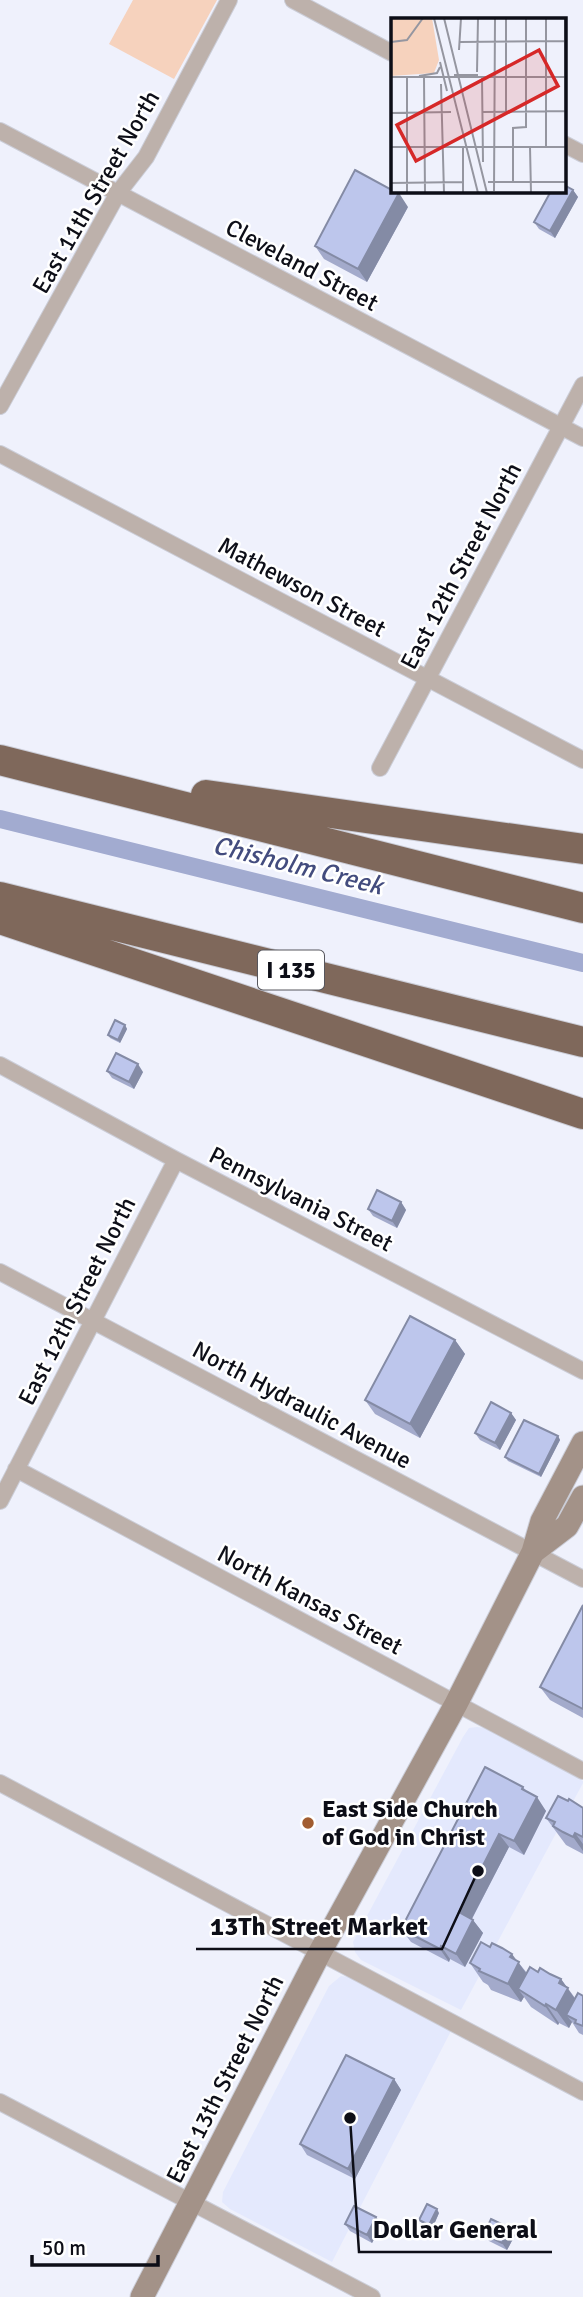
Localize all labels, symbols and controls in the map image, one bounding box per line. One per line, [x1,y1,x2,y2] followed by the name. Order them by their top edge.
[391,18,566,192] inset map
[26,85,166,299] street label: East 11th Street North
[221,212,383,318] street label: Cleveland Street
[394,457,528,675] street label: East 12th Street North
[213,530,391,644] street label: Mathewson Street
[210,829,388,903] water label: Chisholm Creek
[258,951,324,990] road number: I 135
[204,1140,398,1258] street label: Pennsylvania Street
[11,1192,143,1410] street label: East 12th Street North
[187,1335,417,1475] street label: North Hydraulic Avenue
[212,1539,408,1661] street label: North Kansas Street
[322,1794,498,1852] place label: East Side Church of God in Christ
[300,1815,316,1831] marker: East Side Church of God in Christ
[196,1902,442,1949] callout: 13Th Street Market
[210,1911,428,1943] text: 13Th Street Market
[159,1970,291,2188] street label: East 13th Street North
[359,2205,552,2252] callout: Dollar General
[372,2214,538,2246] text: Dollar General
[32,2224,158,2268] scale bar
[42,2235,86,2261] text: 50 m

